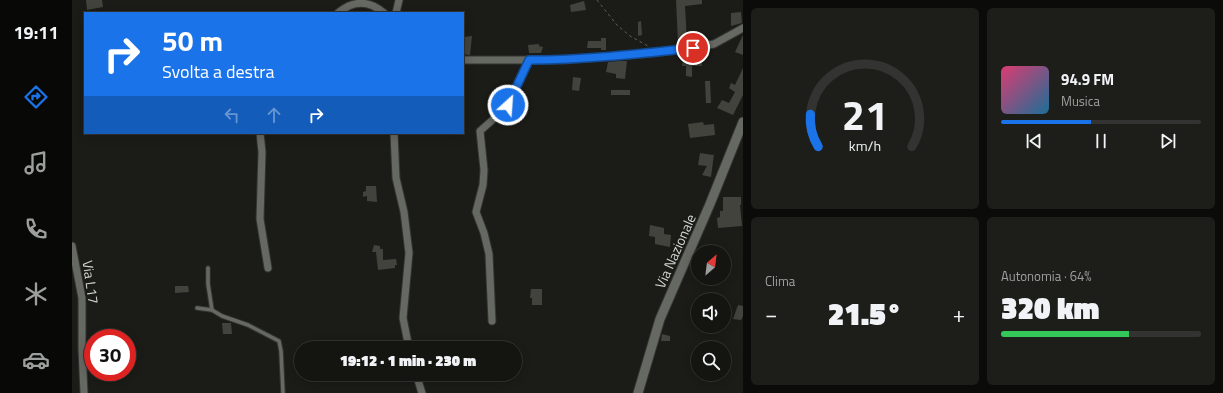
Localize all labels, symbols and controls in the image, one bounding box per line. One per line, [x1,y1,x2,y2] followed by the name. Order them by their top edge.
[14,19,58,46] text: 19:11
[162,19,223,62] text: 50 m
[96,28,148,80] icon: right
[676,31,710,65] pin
[682,37,704,59] icon: arrive
[162,58,275,85] text: Svolta a destra
[1061,68,1114,91] text: 94.9 FM
[842,82,888,145] text: 21
[22,83,50,111] icon: directions
[487,84,529,126] position arrow
[1061,91,1100,111] text: Musica
[221,104,243,126] icon: left
[263,104,285,126] icon: ahead
[305,104,327,126] icon: right
[1023,130,1045,152] icon: previous
[1090,130,1112,152] icon: pause
[1157,130,1179,152] icon: next
[849,134,881,156] text: km/h
[22,149,50,177] icon: music
[649,210,701,292] street label: Via Nazionale
[22,215,50,243] icon: phone
[691,245,731,285] north arrow
[691,245,731,381] map controls
[78,259,104,305] street label: Via L17
[1001,266,1092,286] text: Autonomia · 64%
[765,271,795,291] text: Clima
[22,280,50,308] icon: climate
[1001,285,1099,331] text: 320 km
[828,291,902,337] text: 21.5°
[691,293,731,333] button: sound
[765,297,777,331] text: −
[953,297,965,331] text: +
[84,329,136,381] speed limit sign: 30
[691,341,731,381] button: search
[22,346,50,374] icon: car
[340,349,476,372] text: 19:12 · 1 min · 230 m

